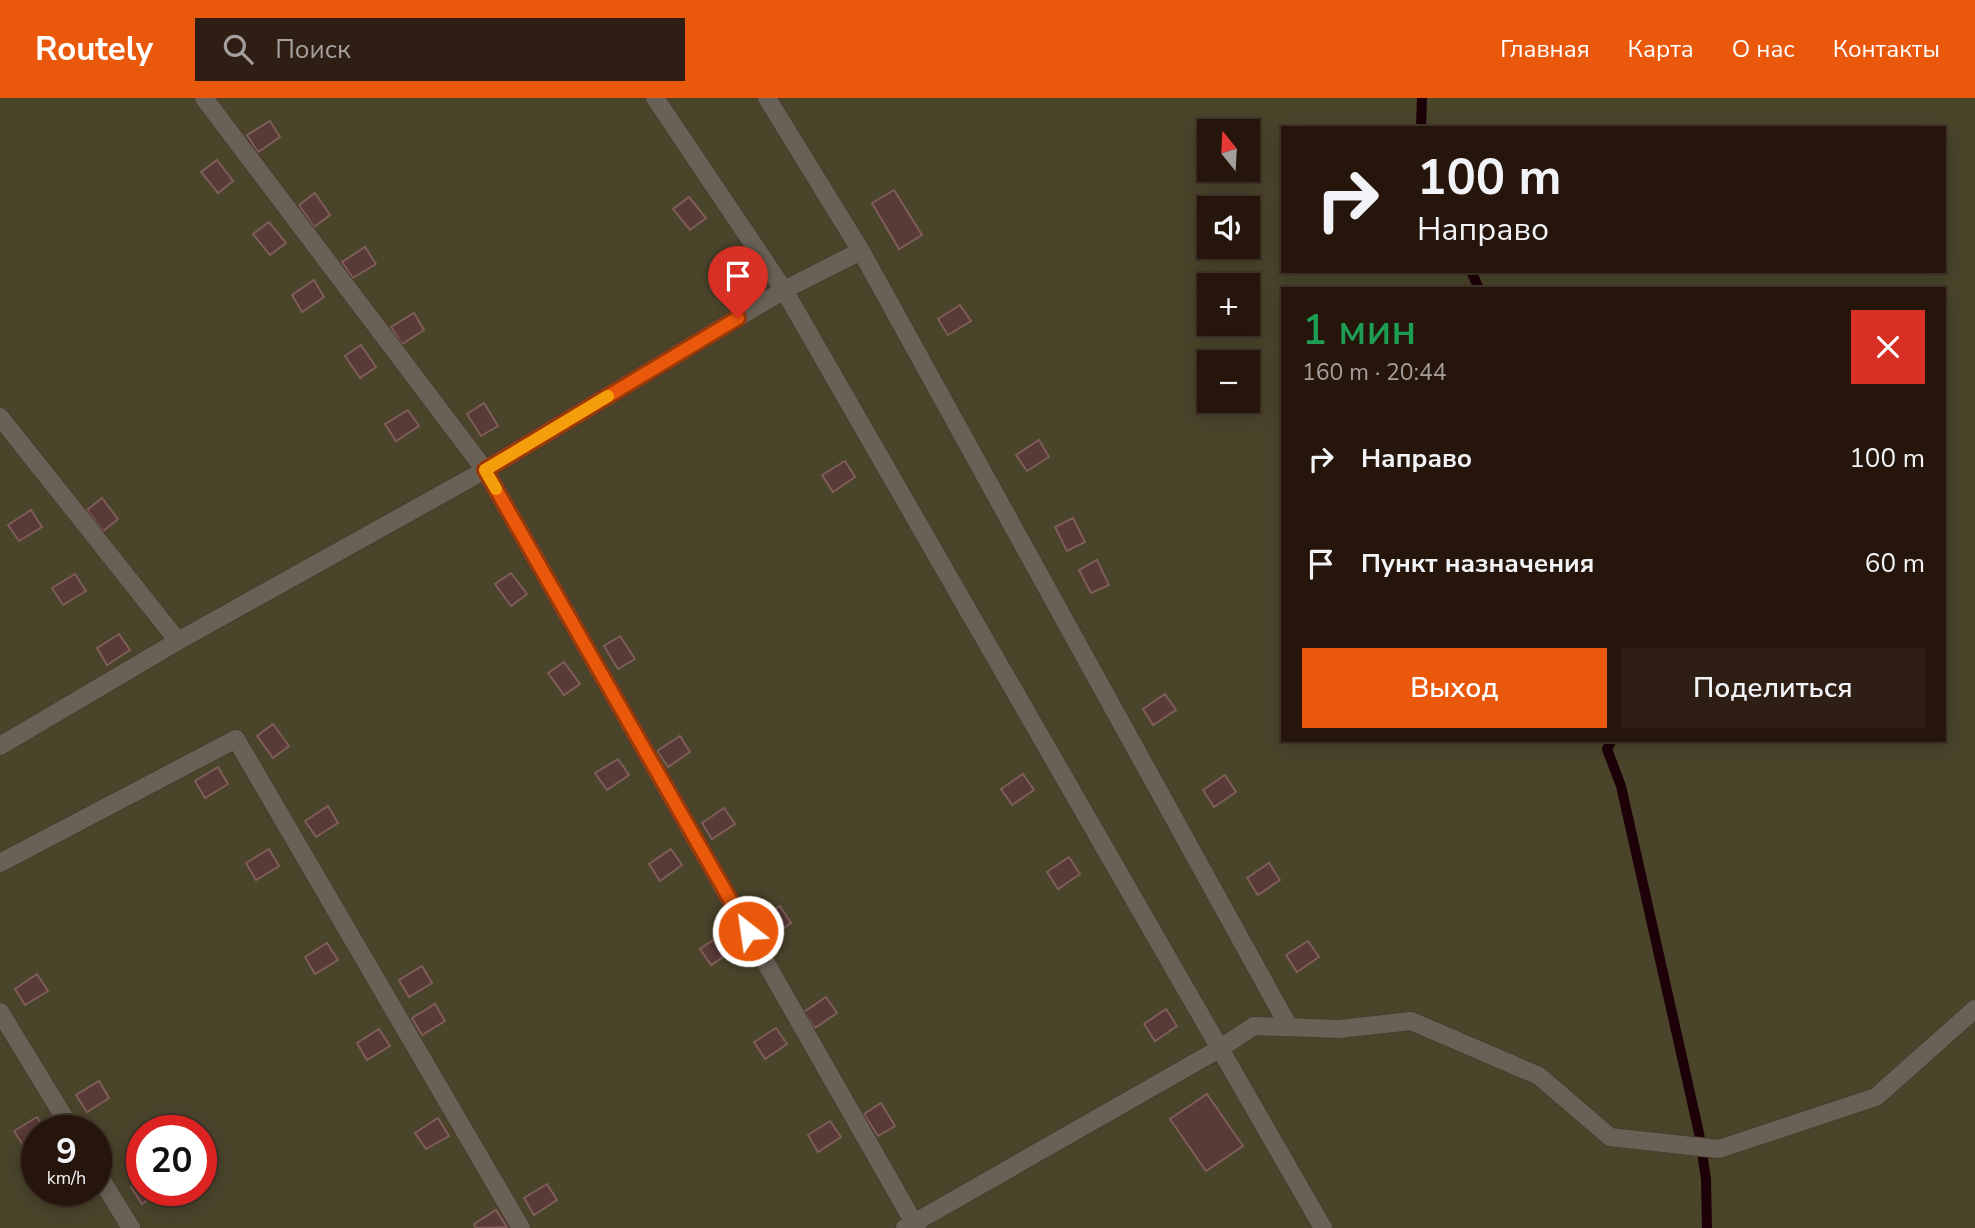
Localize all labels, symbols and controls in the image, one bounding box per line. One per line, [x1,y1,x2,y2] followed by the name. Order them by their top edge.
[195,18,685,81] search box
[35,27,153,72] text: Routely
[219,30,257,68] icon: search
[275,32,351,67] text: Поиск
[1500,33,1590,65] text: Главная
[1628,33,1694,65] text: Карта
[1732,33,1795,65] text: О нас
[1833,33,1940,65] text: Контакты
[1197,119,1260,182] north arrow
[1197,119,1260,413] map controls
[1417,144,1561,211] text: 100 m
[1302,154,1393,245] icon: right
[1197,196,1260,259] button: sound
[1417,208,1549,251] text: Направо
[708,246,768,318] pin
[719,257,757,295] icon: arrive
[1197,273,1260,336] button: +
[1302,302,1416,359] text: 1 мин
[1851,310,1925,384] button: close
[1197,350,1260,413] button: −
[1302,357,1447,388] text: 160 m · 20:44
[1302,440,1340,478] icon: right
[1361,441,1472,476] text: Направо
[1849,441,1925,476] text: 100 m
[1302,545,1340,583] icon: arrive
[1361,546,1594,581] text: Пункт назначения
[1865,546,1925,581] text: 60 m
[1302,648,1607,728] button: Выход
[1621,648,1925,728] button: Поделиться
[711,894,785,968] position arrow
[126,1115,217,1206] speed limit sign: 20
[56,1128,77,1175] text: 9
[47,1166,86,1190] text: km/h

